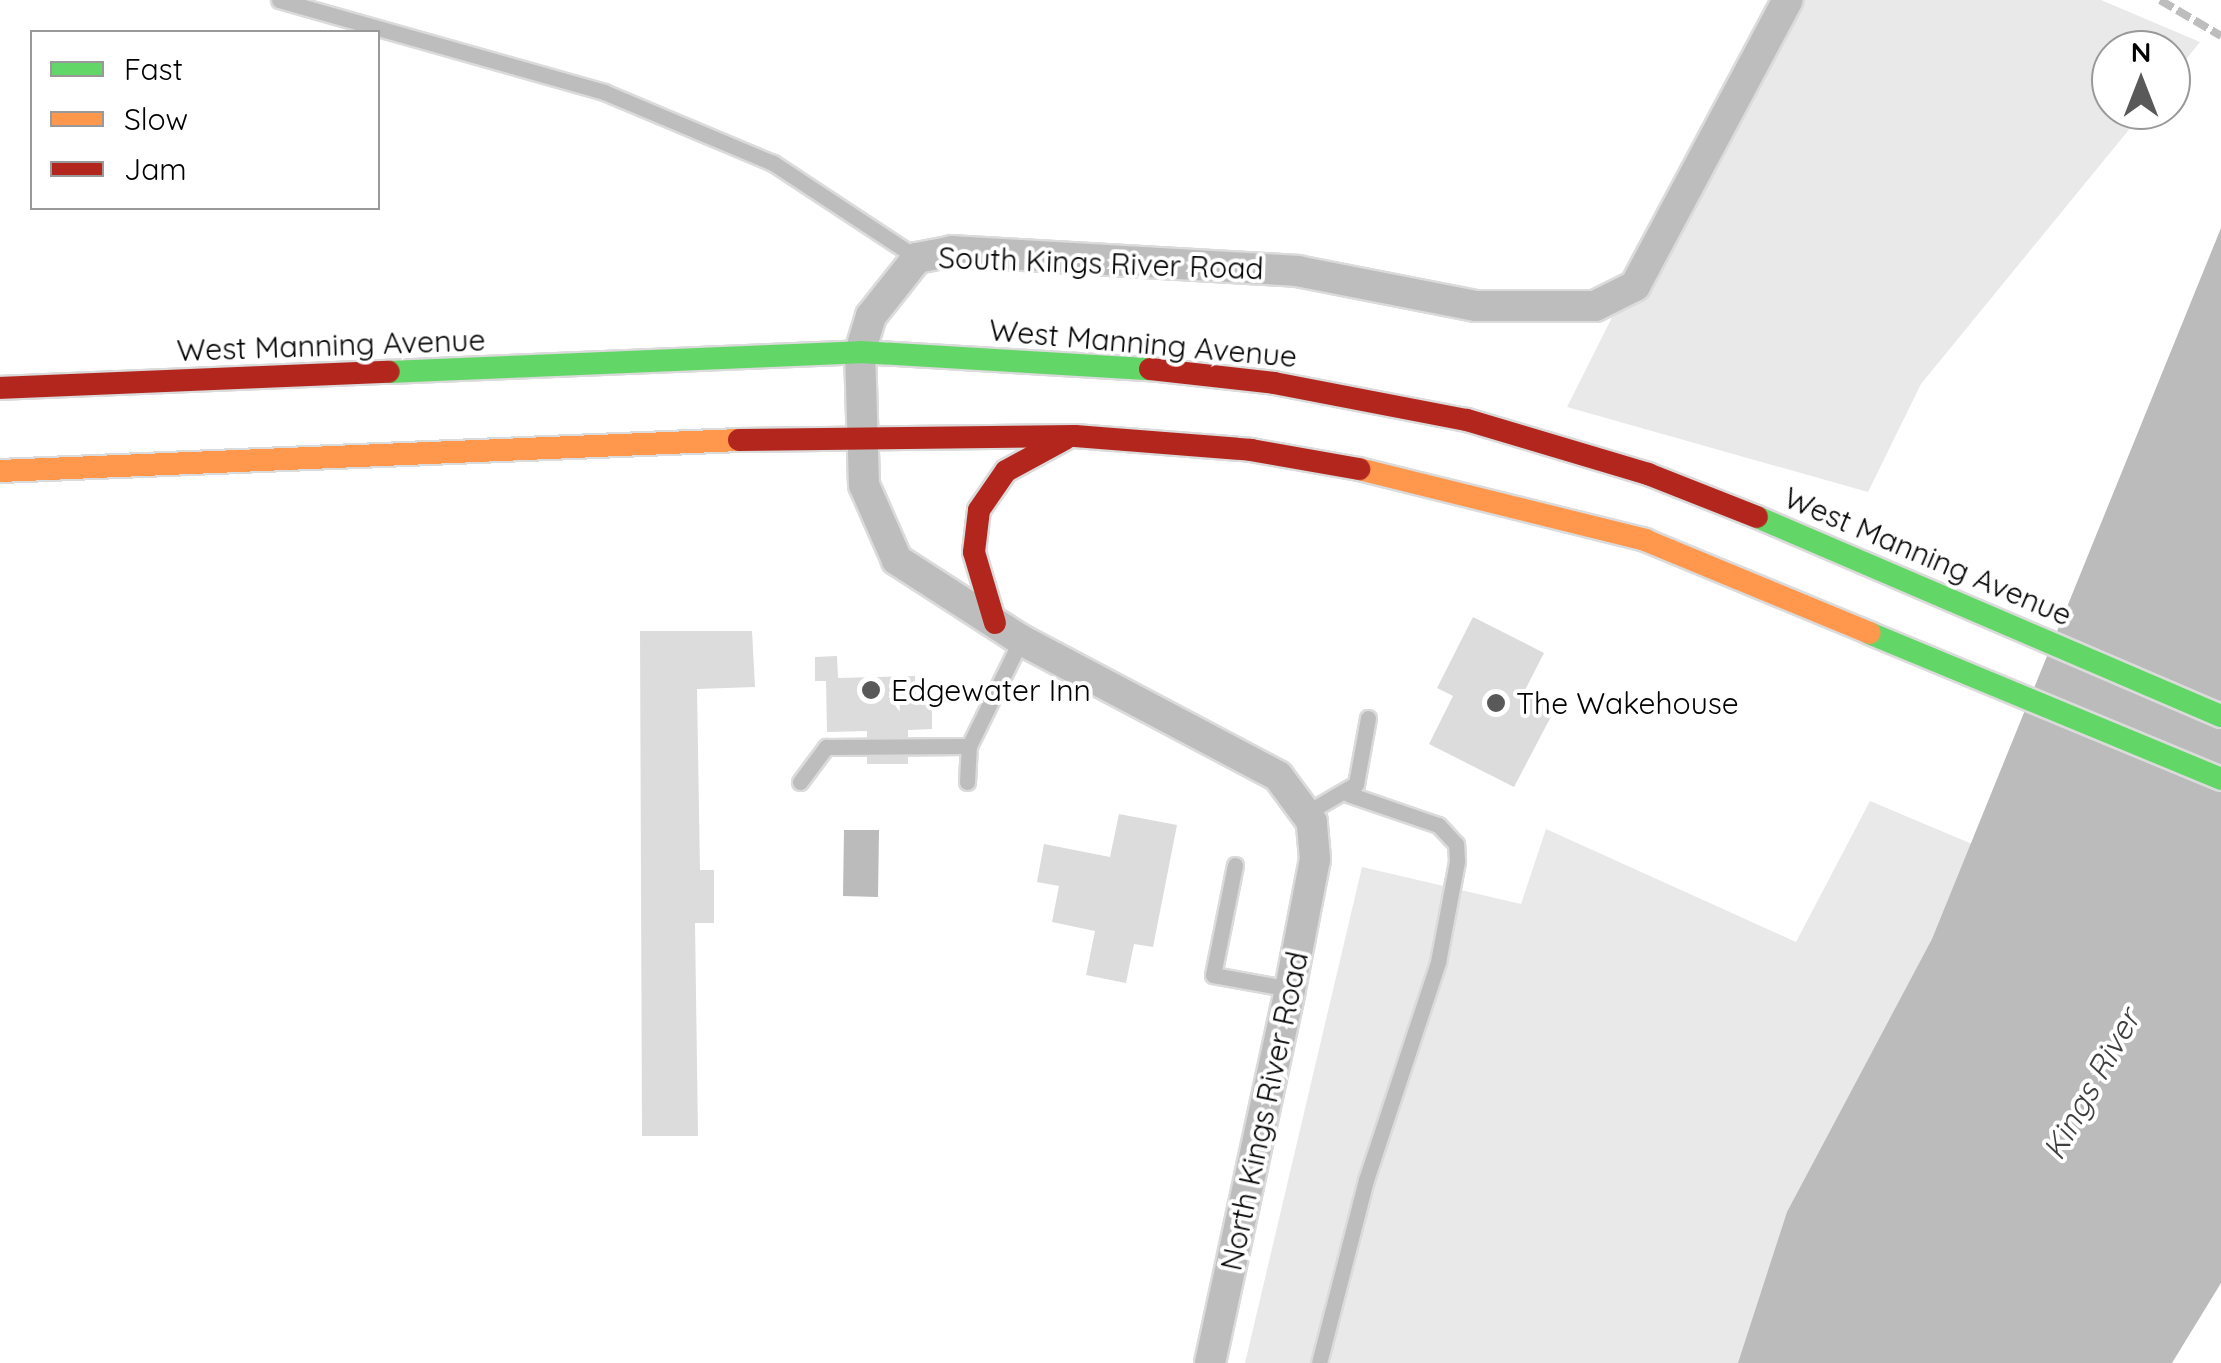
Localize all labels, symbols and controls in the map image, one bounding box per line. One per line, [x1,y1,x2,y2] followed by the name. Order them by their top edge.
[30,30,380,210] legend
[2091,30,2191,130] north arrow
[2131,34,2151,69] text: N
[124,50,183,88] text: Fast
[124,100,188,138] text: Slow
[124,150,187,188] text: Jam
[938,239,1264,287] street label: South Kings River Road
[988,312,1298,374] street label: West Manning Avenue
[176,322,486,368] street label: West Manning Avenue
[1779,479,2077,633] street label: West Manning Avenue
[891,672,1091,708] place label: Edgewater Inn
[860,679,882,701] marker: Edgewater Inn
[1516,685,1739,721] place label: The Wakehouse
[1485,692,1507,714] marker: The Wakehouse
[1213,948,1315,1274] street label: North Kings River Road
[2034,1002,2148,1166] water label: Kings River

